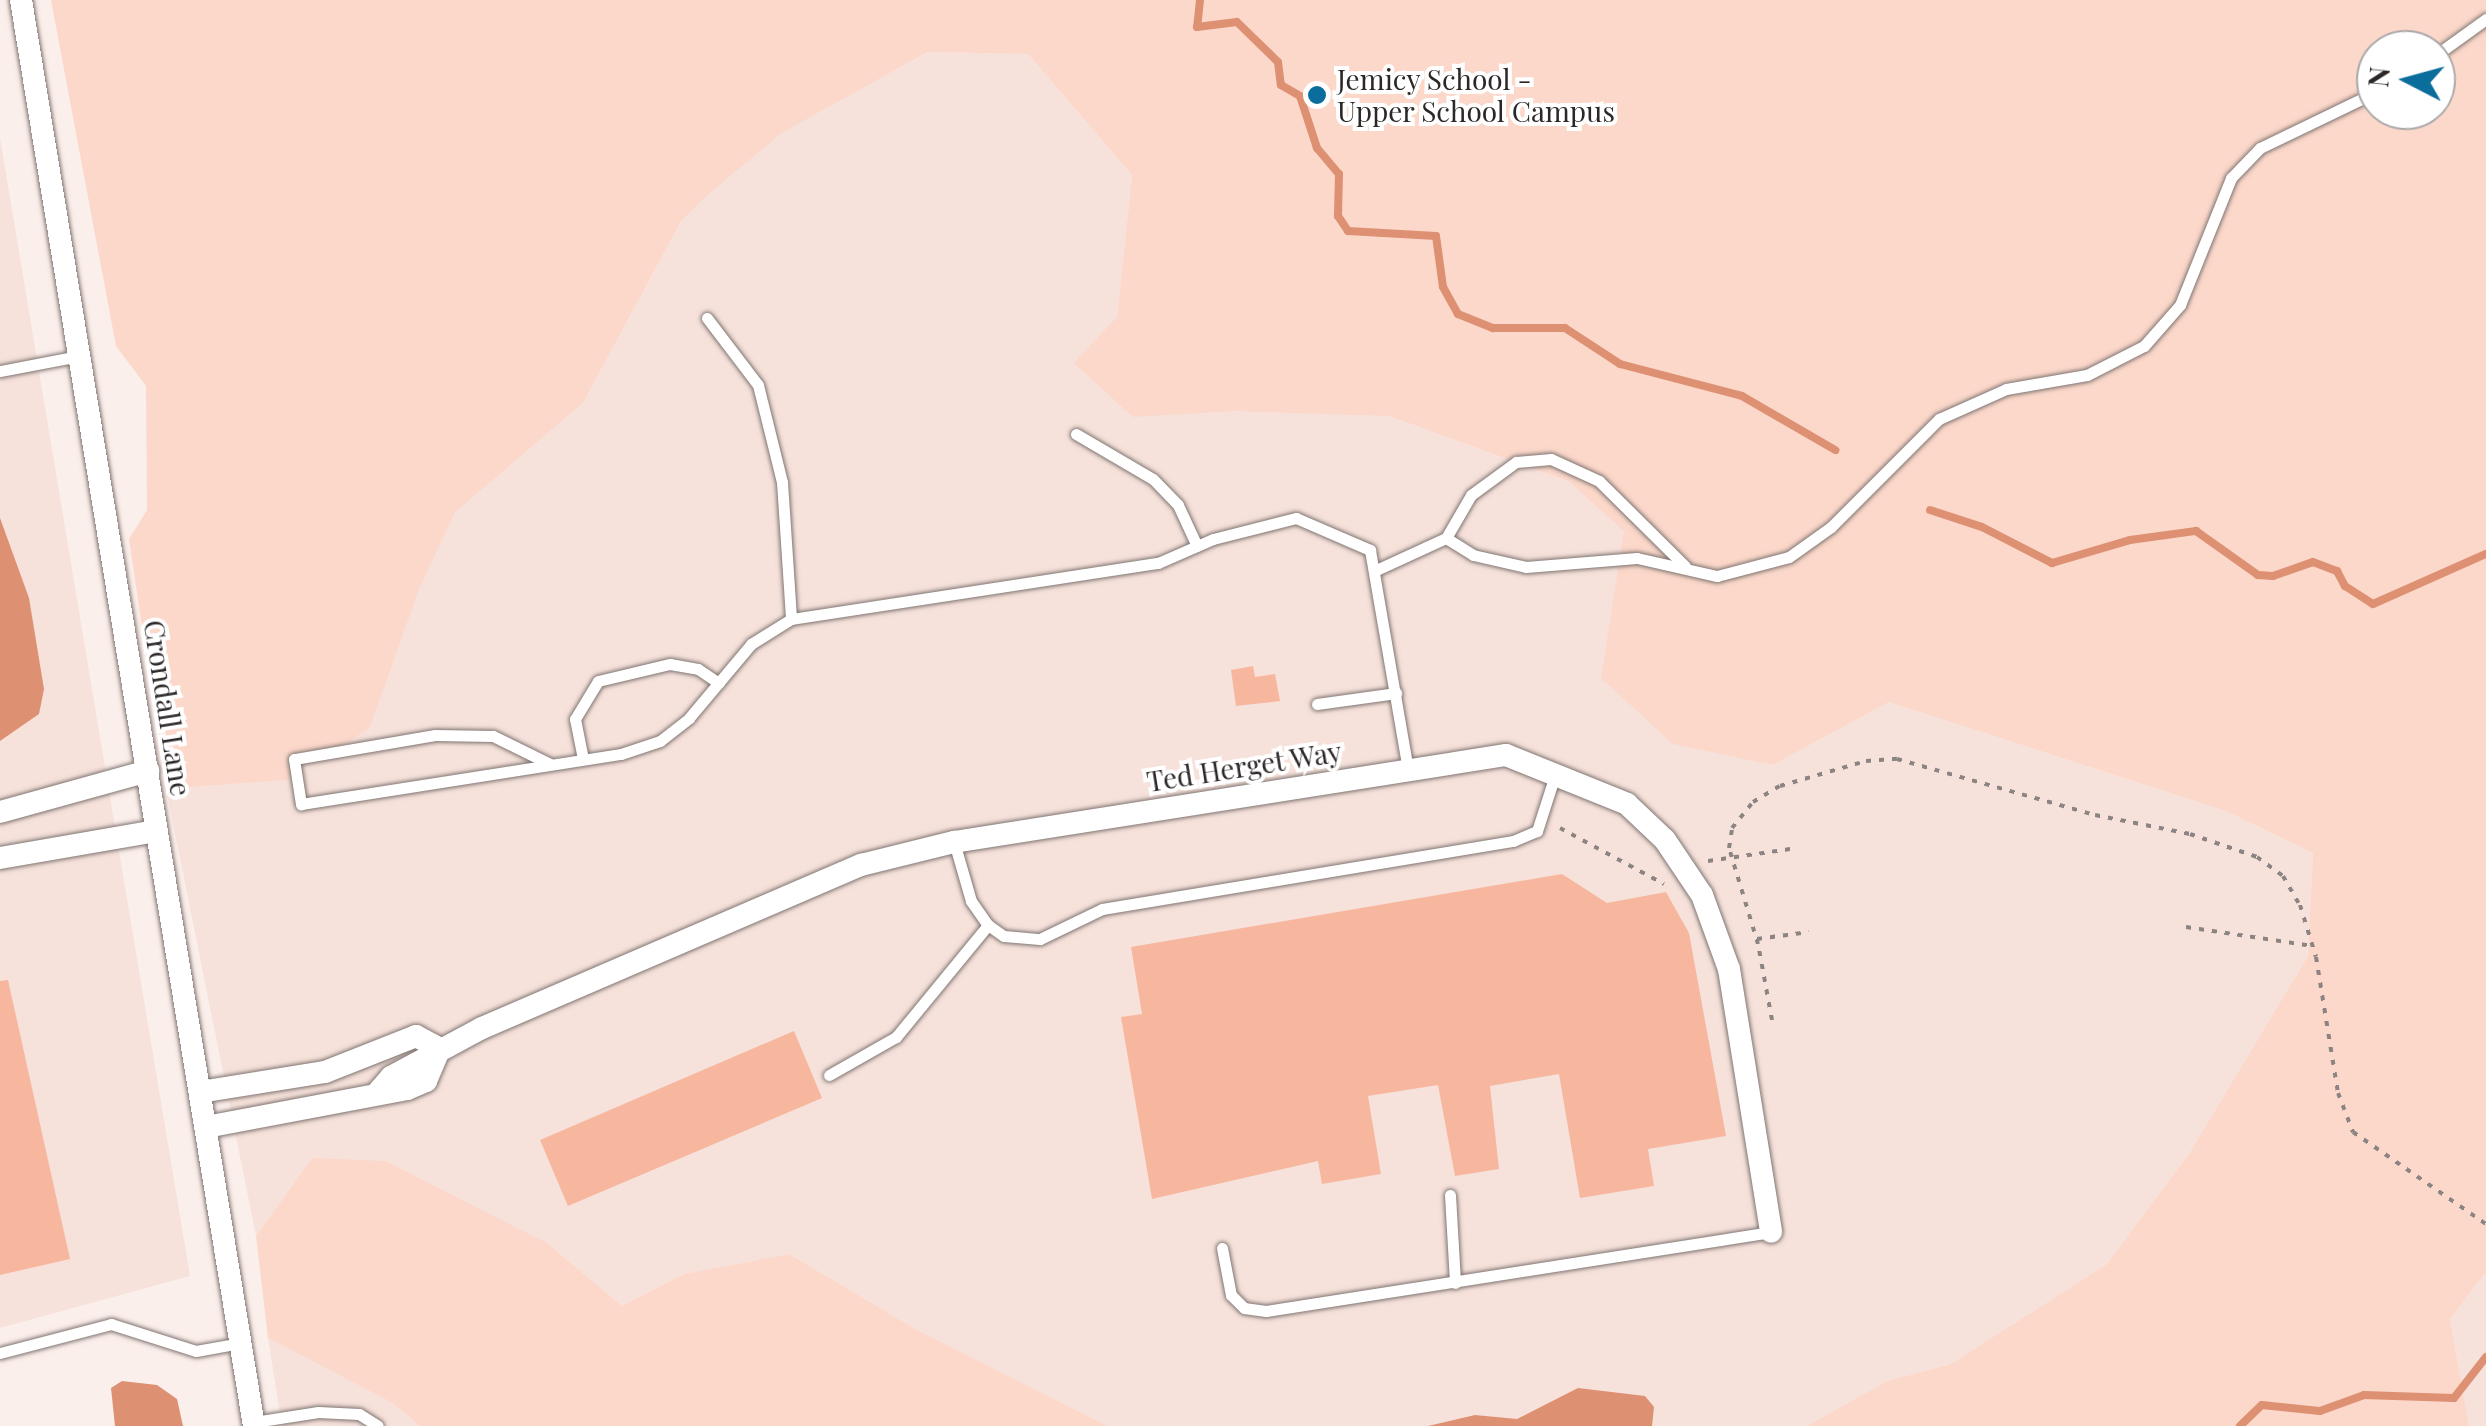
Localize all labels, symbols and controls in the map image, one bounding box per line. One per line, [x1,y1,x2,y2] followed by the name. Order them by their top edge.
[2356,30,2456,130] north arrow
[1337,62,1615,128] place label: Jemicy School - Upper School Campus
[2358,65,2397,89] text: N
[1306,84,1328,106] marker: Jemicy School - Upper School Campus
[138,618,198,798] street label: Crondall Lane
[1143,734,1345,798] street label: Ted Herget Way

